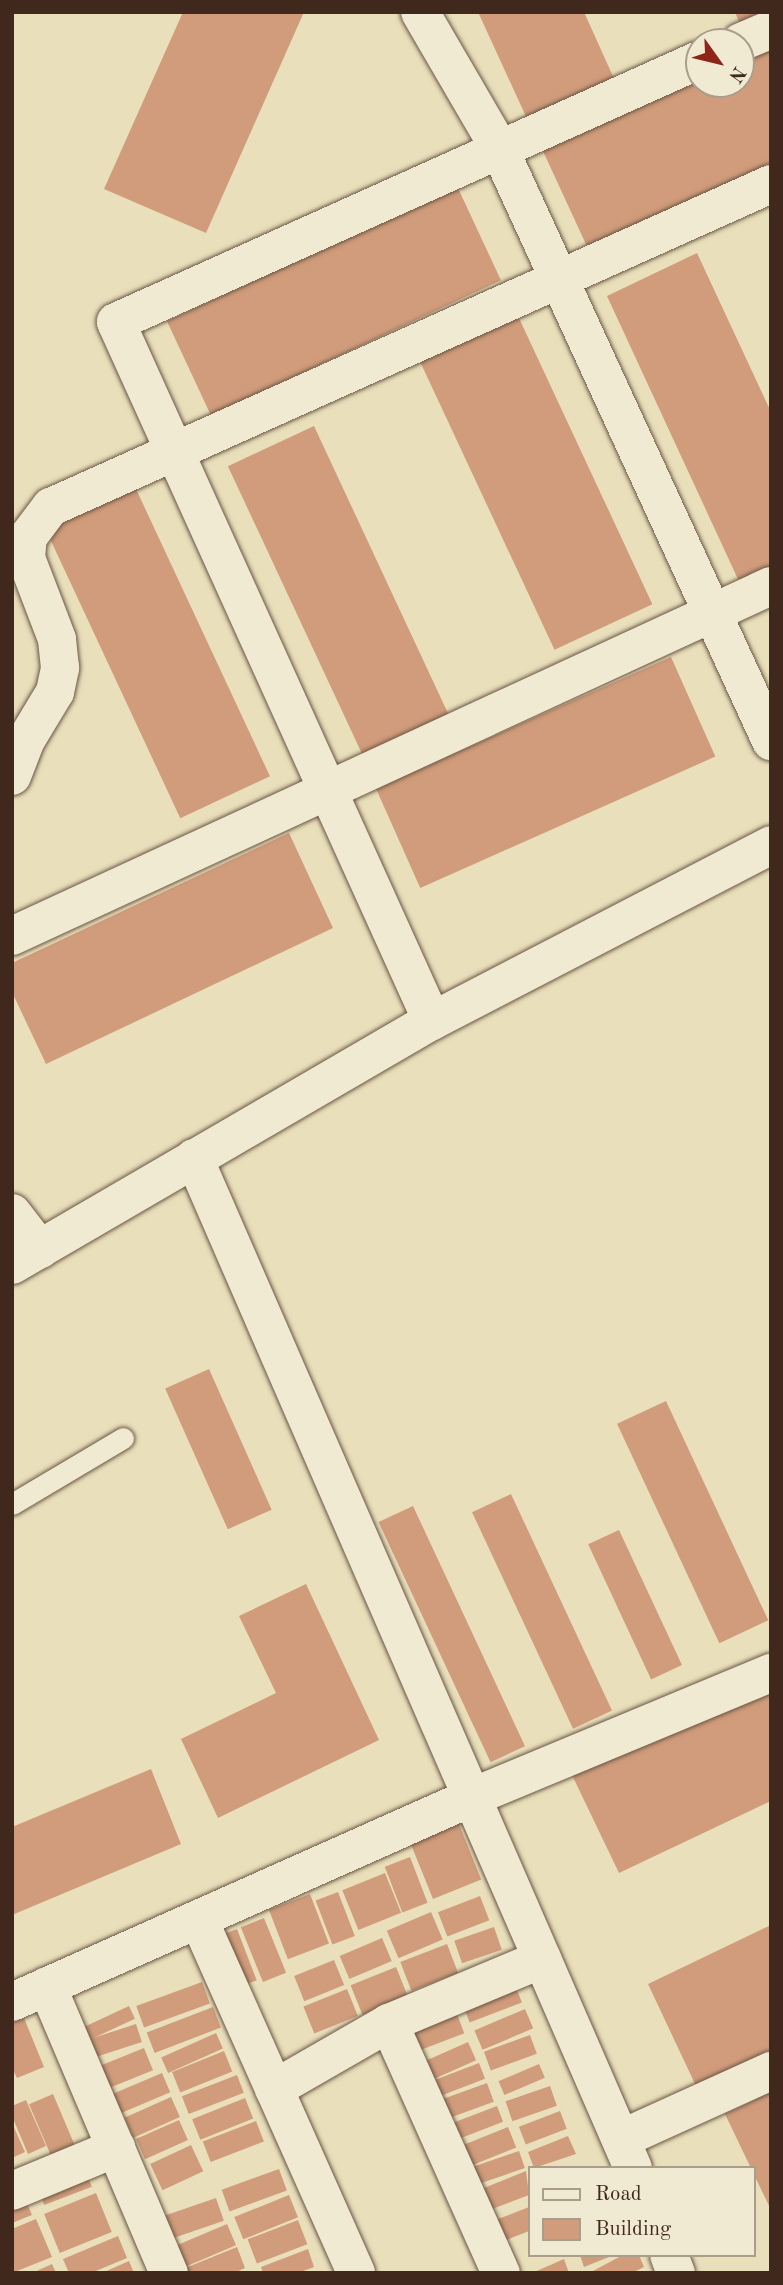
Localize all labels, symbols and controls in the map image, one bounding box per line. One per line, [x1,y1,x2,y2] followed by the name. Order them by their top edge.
[685,28,755,98] north arrow
[724,63,748,85] text: N
[528,2166,755,2257] legend
[595,2184,642,2205] text: Road
[595,2219,671,2240] text: Building

